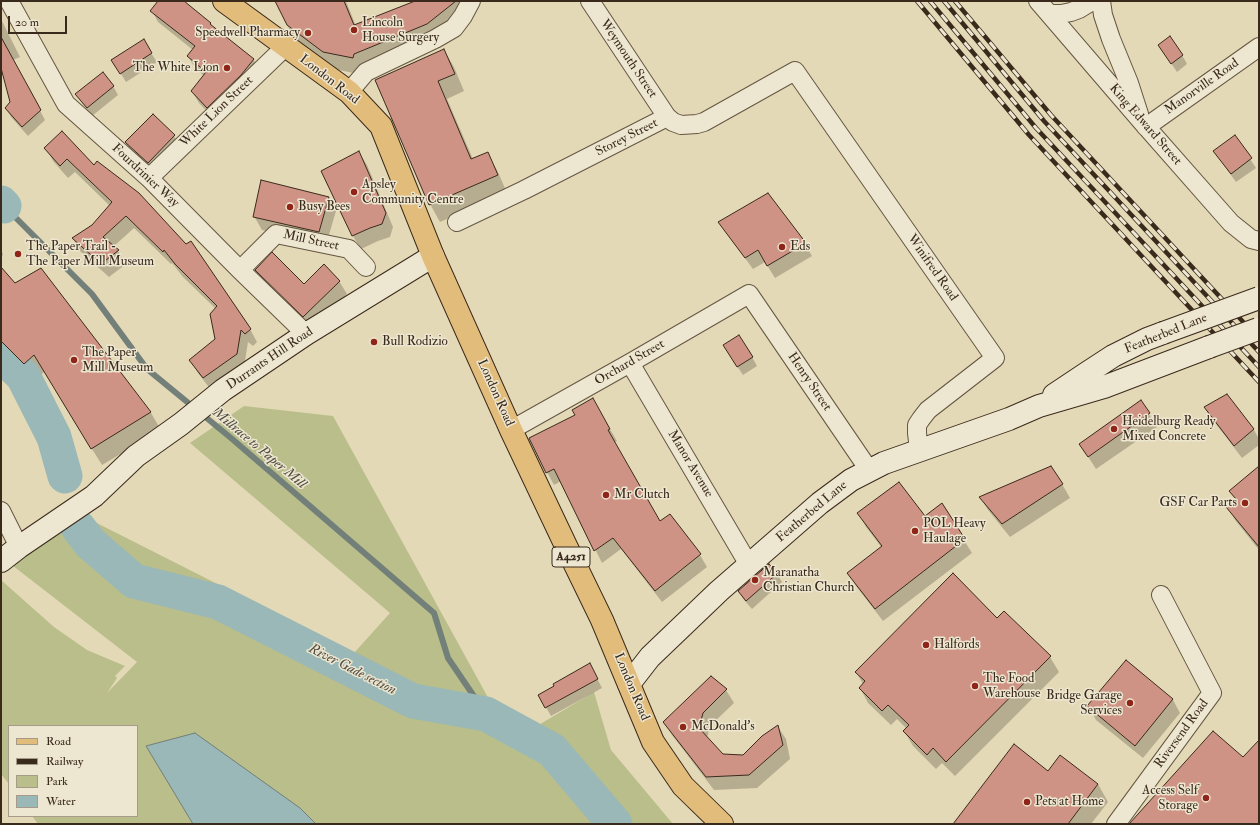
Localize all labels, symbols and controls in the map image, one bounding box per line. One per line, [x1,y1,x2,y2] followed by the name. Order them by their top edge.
[10,8,69,34] scale bar
[15,15,39,30] text: 20 m
[362,15,439,46] place label: Lincoln House Surgery
[596,17,660,101] street label: Weymouth Street
[195,25,300,41] place label: Speedwell Pharmacy
[349,25,359,35] marker: Lincoln House Surgery
[303,28,313,38] marker: Speedwell Pharmacy
[296,52,362,108] street label: London Road
[1162,56,1242,118] street label: Manorville Road
[133,60,219,76] place label: The White Lion
[222,63,232,73] marker: The White Lion
[177,73,257,151] street label: White Lion Street
[1105,81,1185,169] street label: King Edward Street
[593,116,661,160] street label: Storey Street
[108,141,182,211] street label: Fourdrinier Way
[362,177,463,208] place label: Apsley Community Centre
[349,187,359,197] marker: Apsley Community Centre
[298,199,350,215] place label: Busy Bees
[285,202,295,212] marker: Busy Bees
[282,227,340,255] street label: Mill Street
[903,232,961,304] street label: Winifred Road
[26,239,154,270] place label: The Paper Trail - The Paper Mill Museum
[790,239,810,255] place label: Eds
[777,242,787,252] marker: Eds
[13,249,23,259] marker: The Paper Trail - The Paper Mill Museum
[1122,310,1210,358] street label: Featherbed Lane
[224,324,316,394] street label: Durrants Hill Road
[382,334,448,350] place label: Bull Rodizio
[369,337,379,347] marker: Bull Rodizio
[592,337,668,389] street label: Orchard Street
[82,345,153,376] place label: The Paper Mill Museum
[784,350,834,414] street label: Henry Street
[69,355,79,365] marker: The Paper Mill Museum
[473,357,517,429] street label: London Road
[209,405,309,493] water label: Millrace to Paper Mill
[1122,414,1216,445] place label: Heidelburg Ready Mixed Concrete
[1109,424,1119,434] marker: Heidelburg Ready Mixed Concrete
[664,427,716,501] street label: Manor Avenue
[773,478,851,546] street label: Featherbed Lane
[614,487,670,503] place label: Mr Clutch
[601,490,611,500] marker: Mr Clutch
[1159,495,1237,511] place label: GSF Car Parts
[1240,498,1250,508] marker: GSF Car Parts
[923,516,986,547] place label: POL Heavy Haulage
[910,526,920,536] marker: POL Heavy Haulage
[552,547,590,567] road number: A4251
[763,565,854,596] place label: Maranatha Christian Church
[750,575,760,585] marker: Maranatha Christian Church
[934,637,979,653] place label: Halfords
[921,640,931,650] marker: Halfords
[306,641,398,699] water label: River Gade section
[610,651,652,723] street label: London Road
[983,671,1040,702] place label: The Food Warehouse
[970,681,980,691] marker: The Food Warehouse
[1046,688,1122,719] place label: Bridge Garage Services
[1152,697,1212,771] street label: Riversend Road
[1125,698,1135,708] marker: Bridge Garage Services
[691,719,755,735] place label: McDonald's
[678,722,688,732] marker: McDonald's
[8,725,138,817] legend
[46,734,71,749] text: Road
[46,754,83,769] text: Railway
[46,774,68,789] text: Park
[1142,783,1198,814] place label: Access Self Storage
[1201,793,1211,803] marker: Access Self Storage
[46,794,75,809] text: Water
[1035,794,1104,810] place label: Pets at Home
[1022,797,1032,807] marker: Pets at Home

